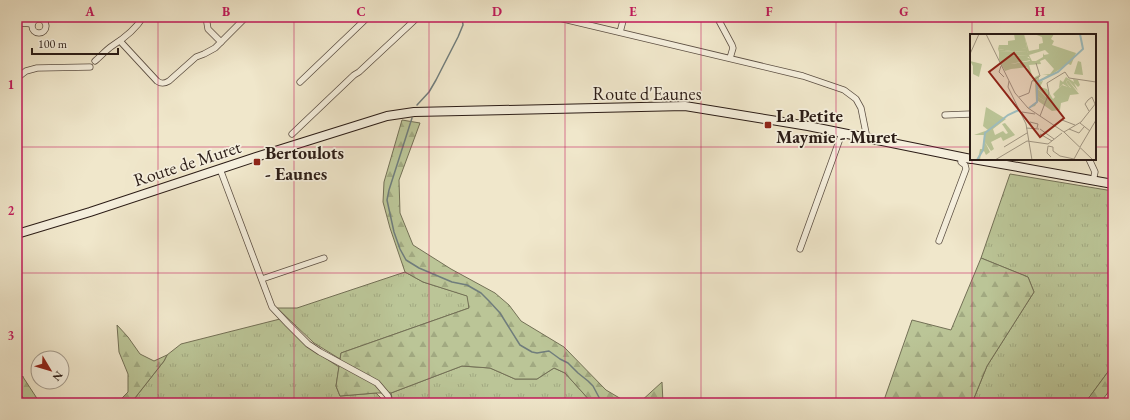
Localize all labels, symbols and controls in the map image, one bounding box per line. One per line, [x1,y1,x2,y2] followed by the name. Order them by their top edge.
[84,3,95,20] text: A
[222,3,230,20] text: B
[356,3,366,20] text: C
[492,3,502,20] text: D
[629,3,637,20] text: E
[765,3,773,20] text: F
[899,3,909,20] text: G
[1035,3,1046,20] text: H
[32,30,118,56] scale bar
[970,34,1096,160] inset map
[38,36,68,52] text: 100 m
[8,76,15,93] text: 1
[593,82,702,105] street label: Route d'Eaunes
[776,104,897,148] place label: La Petite Maymie - Muret
[763,120,773,130] marker: La Petite Maymie - Muret
[130,135,244,191] street label: Route de Muret
[265,141,344,185] place label: Bertoulots - Eaunes
[252,157,262,167] marker: Bertoulots - Eaunes
[8,202,15,219] text: 2
[8,327,15,344] text: 3
[30,350,70,390] north arrow
[50,368,66,384] text: N

